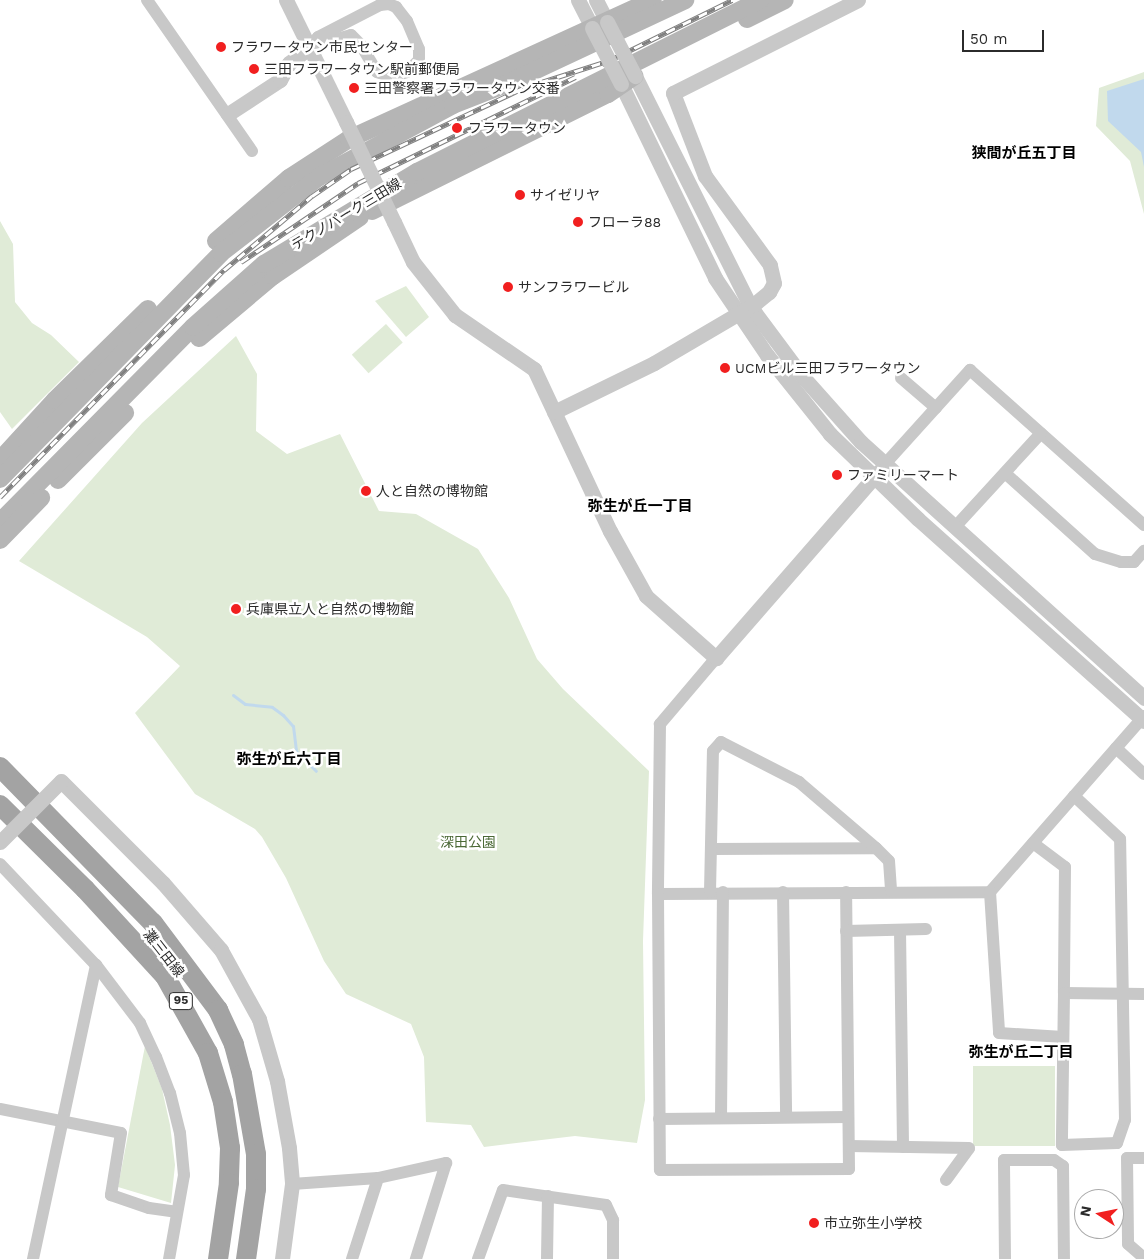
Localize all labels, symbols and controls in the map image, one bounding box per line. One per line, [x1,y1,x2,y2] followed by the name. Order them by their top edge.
[964,20,1046,52] scale bar
[970,30,1007,48] text: 50 m
[231,39,413,55] place label: フラワータウン市民センター
[215,41,227,53] marker: フラワータウン市民センター
[264,61,460,77] place label: 三田フラワータウン駅前郵便局
[248,63,260,75] marker: 三田フラワータウン駅前郵便局
[364,80,560,96] place label: 三田警察署フラワータウン交番
[348,82,360,94] marker: 三田警察署フラワータウン交番
[468,120,566,136] place label: フラワータウン
[450,121,464,135] marker: フラワータウン
[972,145,1076,163] district label: 狭間が丘五丁目
[288,174,404,254] street label: テクノパーク三田線
[530,187,600,203] place label: サイゼリヤ
[514,189,526,201] marker: サイゼリヤ
[588,214,661,230] place label: フローラ88
[572,216,584,228] marker: フローラ88
[518,279,630,295] place label: サンフラワービル
[502,281,514,293] marker: サンフラワービル
[735,360,920,376] place label: UCMビル三田フラワータウン
[719,362,731,374] marker: UCMビル三田フラワータウン
[847,467,959,483] place label: ファミリーマート
[831,469,843,481] marker: ファミリーマート
[376,483,488,499] place label: 人と自然の博物館
[360,485,372,497] marker: 人と自然の博物館
[588,498,692,516] district label: 弥生が丘一丁目
[246,601,414,617] place label: 兵庫県立人と自然の博物館
[230,603,242,615] marker: 兵庫県立人と自然の博物館
[237,751,341,769] district label: 弥生が丘六丁目
[440,834,496,850] park label: 深田公園
[140,926,188,980] street label: 灘三田線
[168,991,194,1010] road number: 95
[969,1044,1073,1062] district label: 弥生が丘二丁目
[1074,1189,1124,1239] north arrow
[1076,1205,1094,1218] text: N
[824,1215,922,1231] place label: 市立弥生小学校
[808,1217,820,1229] marker: 市立弥生小学校

